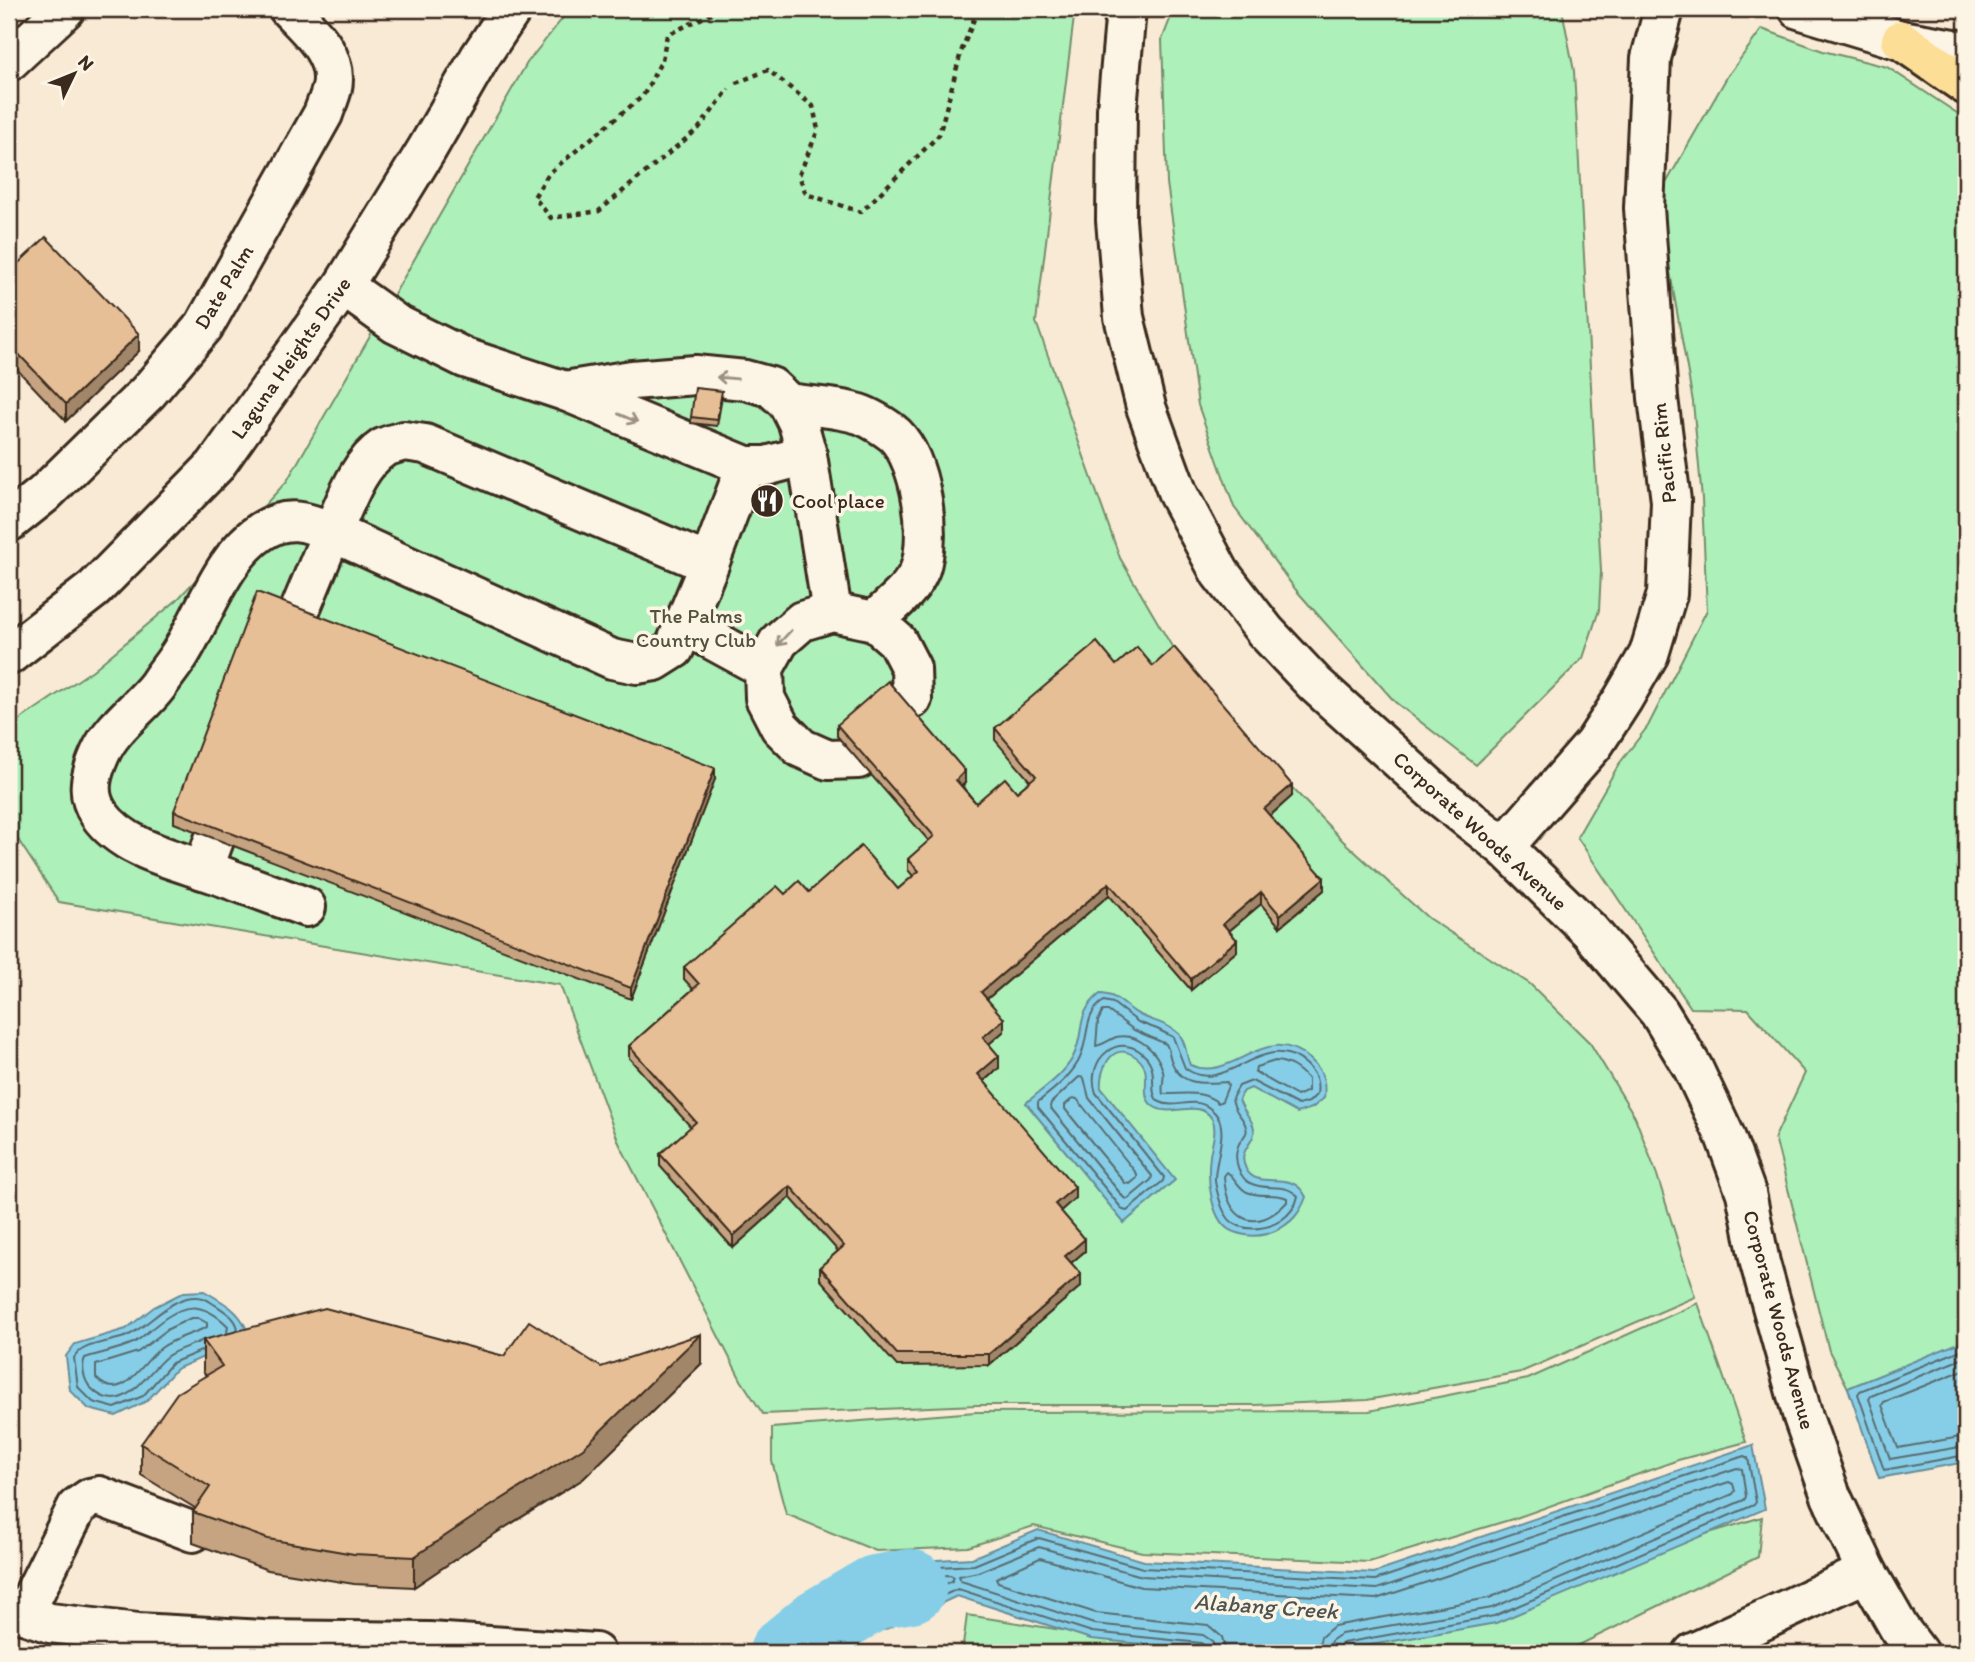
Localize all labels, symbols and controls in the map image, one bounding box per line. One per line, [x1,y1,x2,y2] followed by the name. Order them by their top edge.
[38,38,108,108] north arrow
[73,50,99,75] text: N
[189,240,259,333] street label: Date Palm
[225,272,356,444] street label: Laguna Heights Drive
[716,371,739,384] one-way arrow
[1646,401,1681,504] street label: Pacific Rim
[617,412,638,425] one-way arrow
[748,482,786,520] restaurant icon: Cool place
[792,488,885,513] place label: Cool place
[636,603,756,652] park label: The Palms Country Club
[776,629,793,646] one-way arrow
[1388,746,1573,915] street label: Corporate Woods Avenue
[1738,1208,1821,1432] street label: Corporate Woods Avenue
[1193,1587,1340,1625] water label: Alabang Creek

